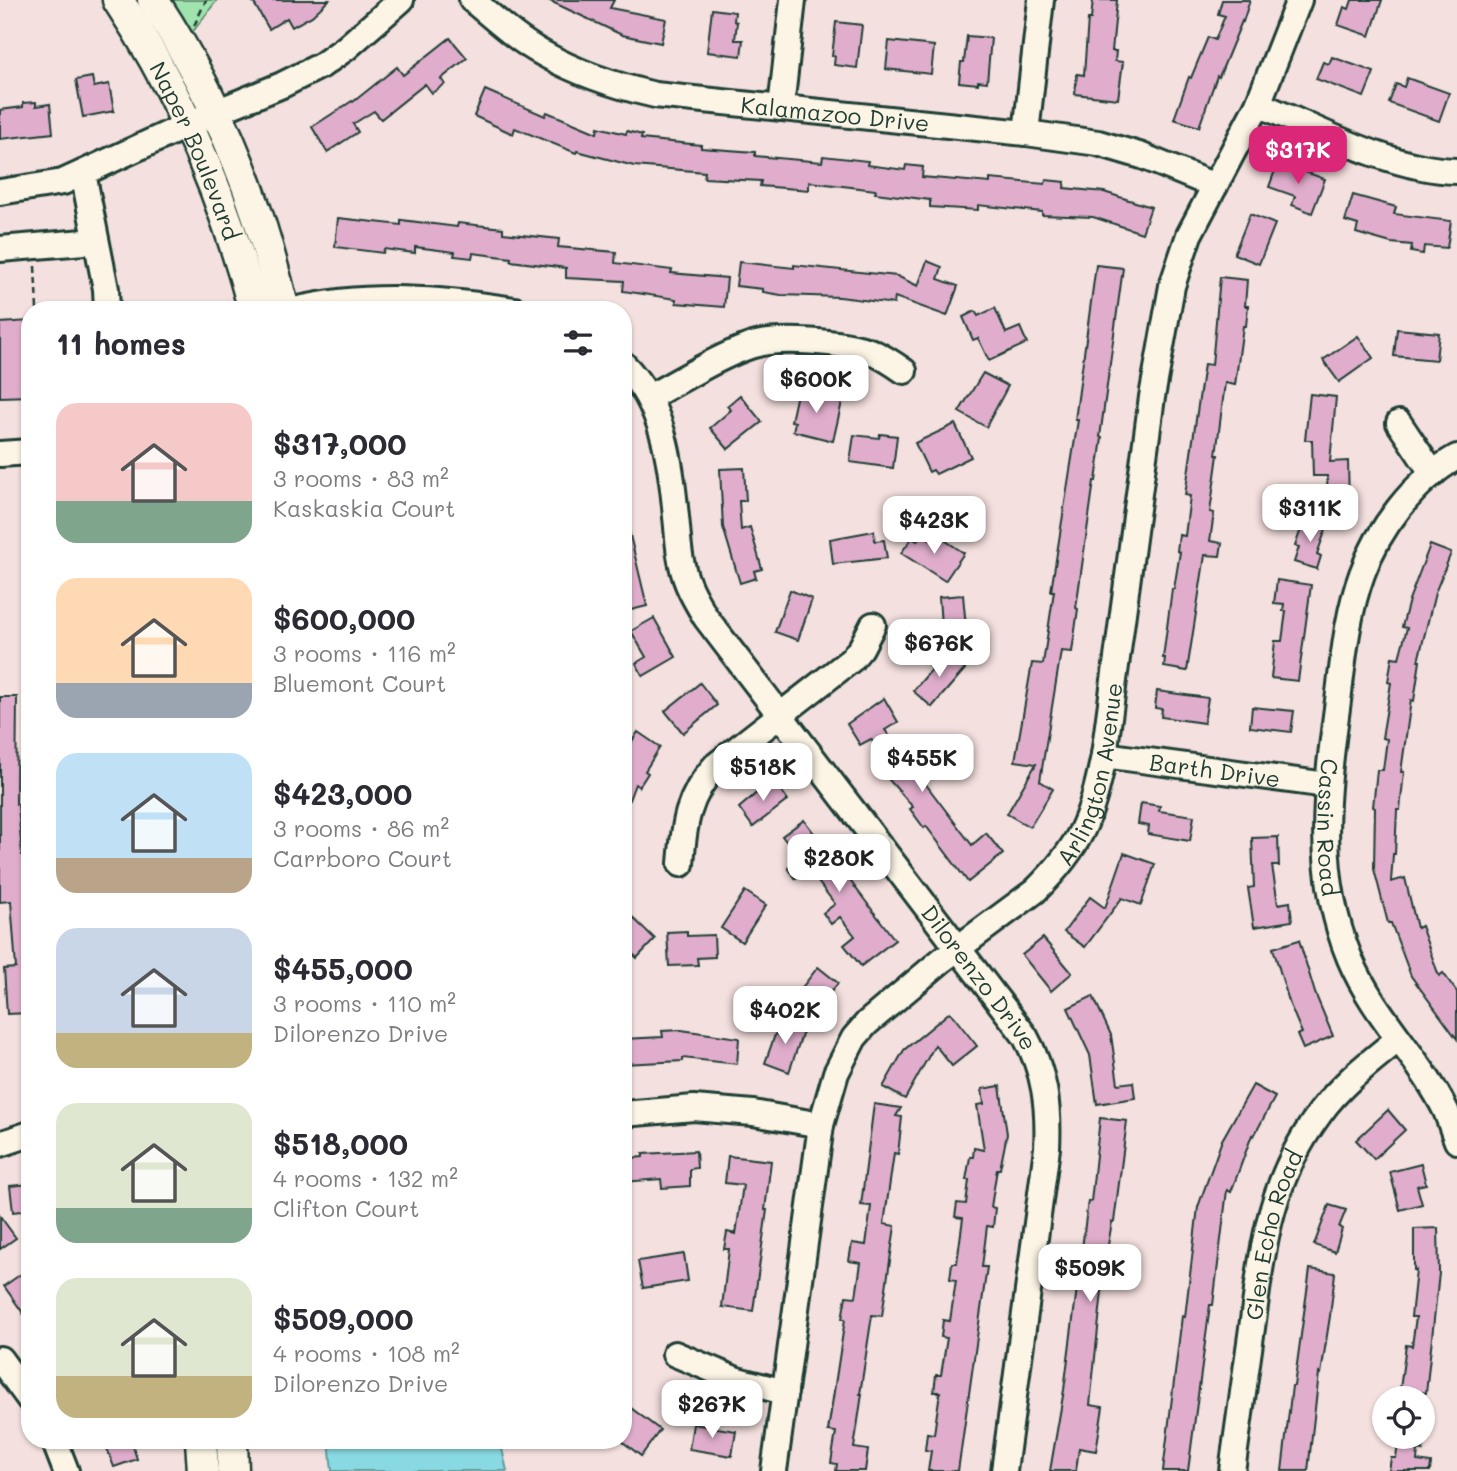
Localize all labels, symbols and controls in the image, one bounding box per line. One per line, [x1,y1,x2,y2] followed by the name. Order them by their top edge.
[143,56,247,244] street label: Naper Boulevard
[739,89,931,138] street label: Kalamazoo Drive
[1249,127,1347,186] pin: $317K
[1265,134,1331,164] text: $317K
[56,323,186,363] text: 11 homes
[559,324,597,362] icon: filters
[767,356,865,415] pin: $600K
[780,363,852,393] text: $600K
[273,423,407,463] text: $317,000
[112,431,196,515] icon: home
[273,463,449,493] text: 3 rooms · 83 m²
[1261,484,1359,544] pin: $311K
[1278,492,1342,522] text: $311K
[273,493,455,523] text: Kaskaskia Court
[885,496,983,556] pin: $423K
[899,504,969,534] text: $423K
[273,598,415,638] text: $600,000
[112,606,196,690] icon: home
[890,620,988,679] pin: $676K
[904,627,974,657] text: $676K
[273,638,456,668] text: 3 rooms · 116 m²
[273,668,446,698] text: Bluemont Court
[1049,681,1129,871] street label: Arlington Avenue
[873,734,971,794] pin: $455K
[887,742,957,772] text: $455K
[714,744,812,803] pin: $518K
[1148,746,1282,794] street label: Barth Drive
[729,751,797,781] text: $518K
[1311,757,1346,898] street label: Cassin Road
[273,773,412,813] text: $423,000
[112,781,196,865] icon: home
[273,813,449,843] text: 3 rooms · 86 m²
[790,834,888,894] pin: $280K
[803,842,875,872] text: $280K
[273,843,452,873] text: Carrboro Court
[915,898,1045,1055] street label: Dilorenzo Drive
[273,948,413,988] text: $455,000
[112,956,196,1040] icon: home
[736,986,834,1046] pin: $402K
[273,988,456,1018] text: 3 rooms · 110 m²
[749,994,821,1024] text: $402K
[273,1018,448,1048] text: Dilorenzo Drive
[273,1123,408,1163] text: $518,000
[112,1131,196,1215] icon: home
[1238,1145,1309,1322] street label: Glen Echo Road
[273,1163,458,1193] text: 4 rooms · 132 m²
[273,1193,419,1223] text: Clifton Court
[1041,1244,1139,1304] pin: $509K
[1054,1252,1126,1282] text: $509K
[273,1298,413,1338] text: $509,000
[112,1306,196,1390] icon: home
[273,1338,460,1368] text: 4 rooms · 108 m²
[273,1368,448,1398] text: Dilorenzo Drive
[663,1380,761,1440] pin: $267K
[1372,1386,1435,1449] map controls
[1372,1386,1435,1449] button: locate
[678,1388,746,1418] text: $267K

